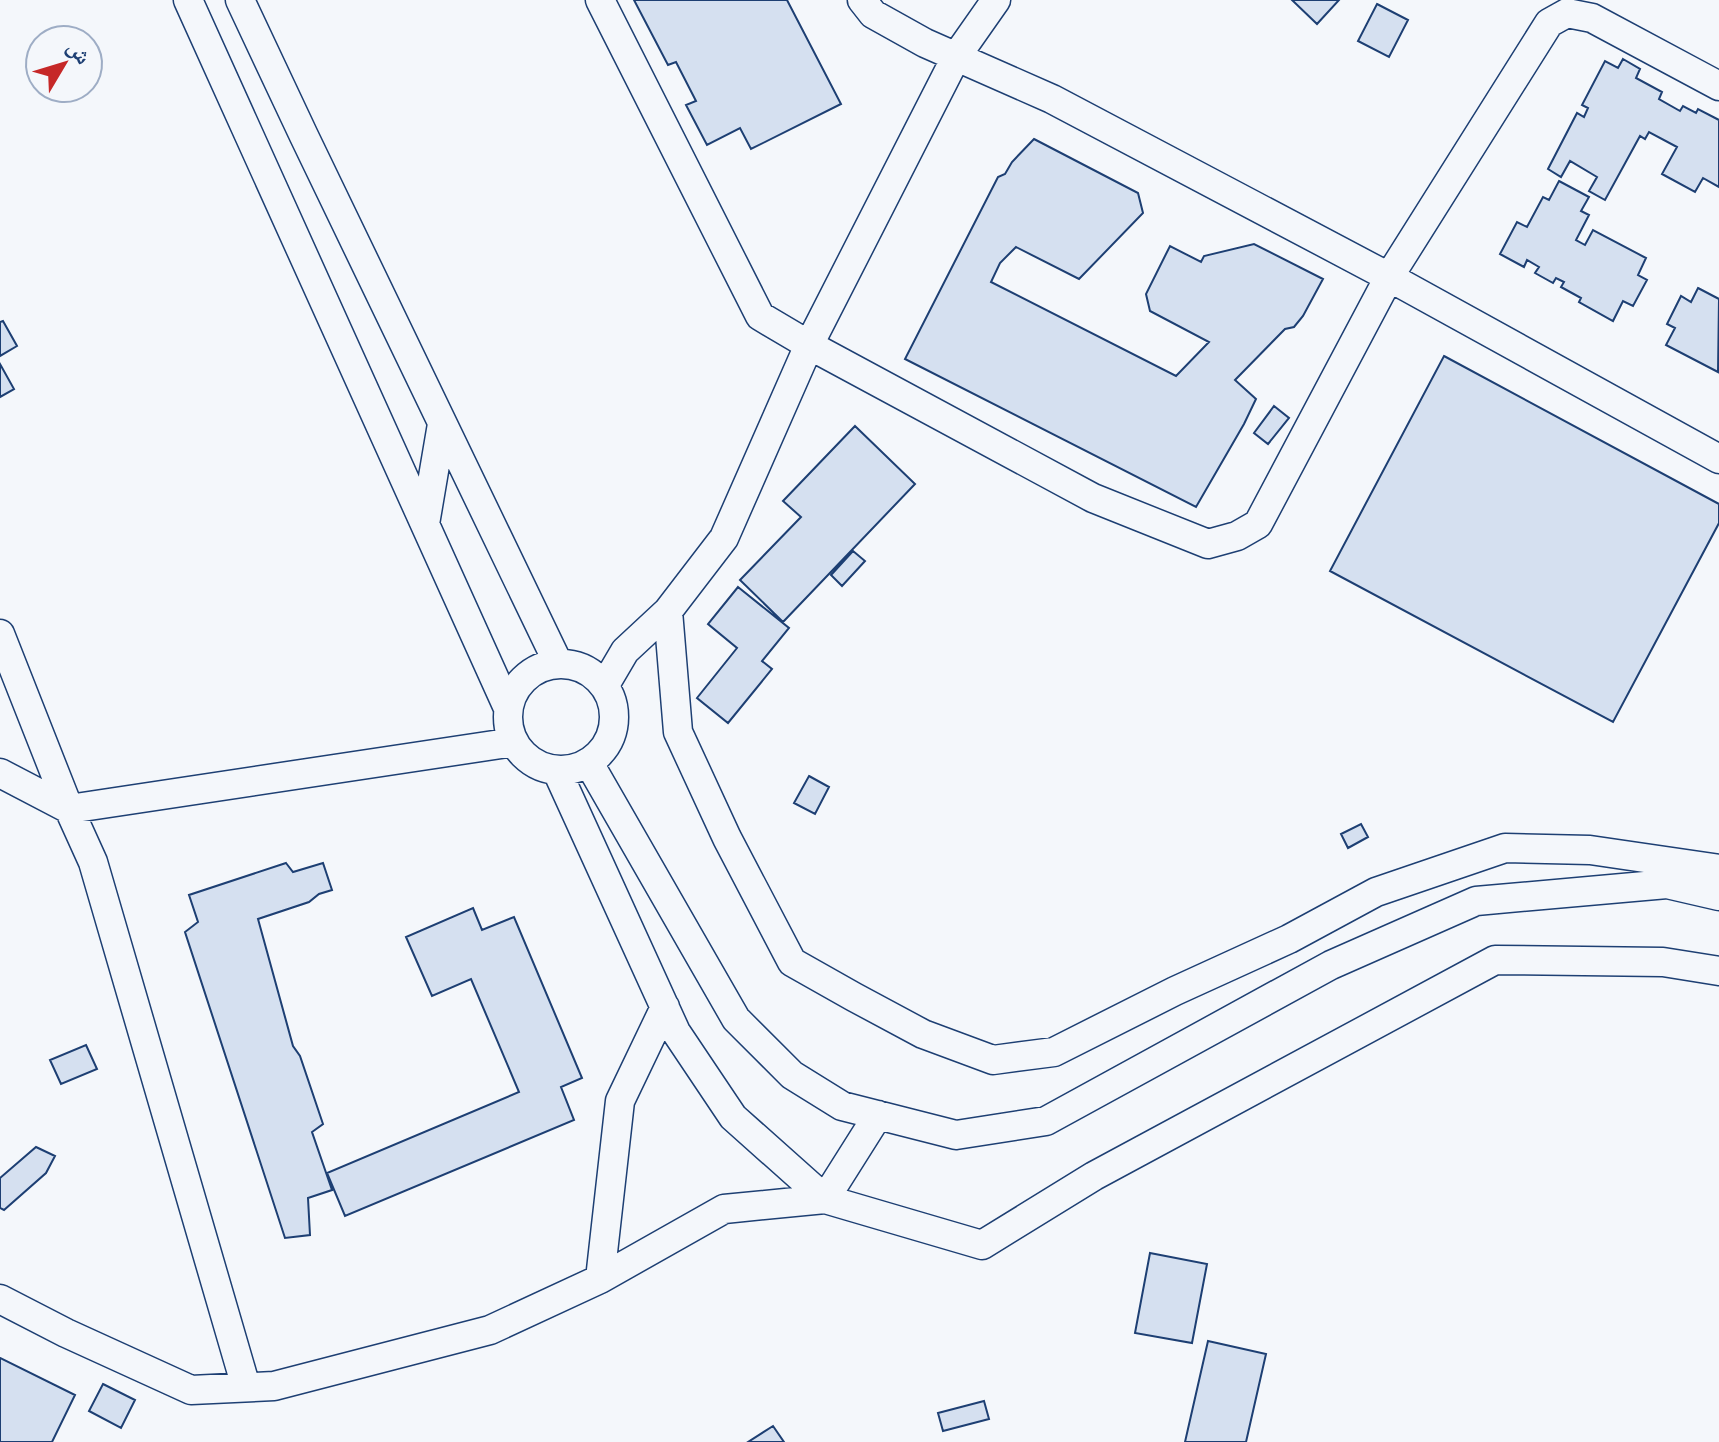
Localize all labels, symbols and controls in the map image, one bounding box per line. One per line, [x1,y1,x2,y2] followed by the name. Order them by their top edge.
[24,24,104,104] north arrow
[62,36,95,70] text: ش

